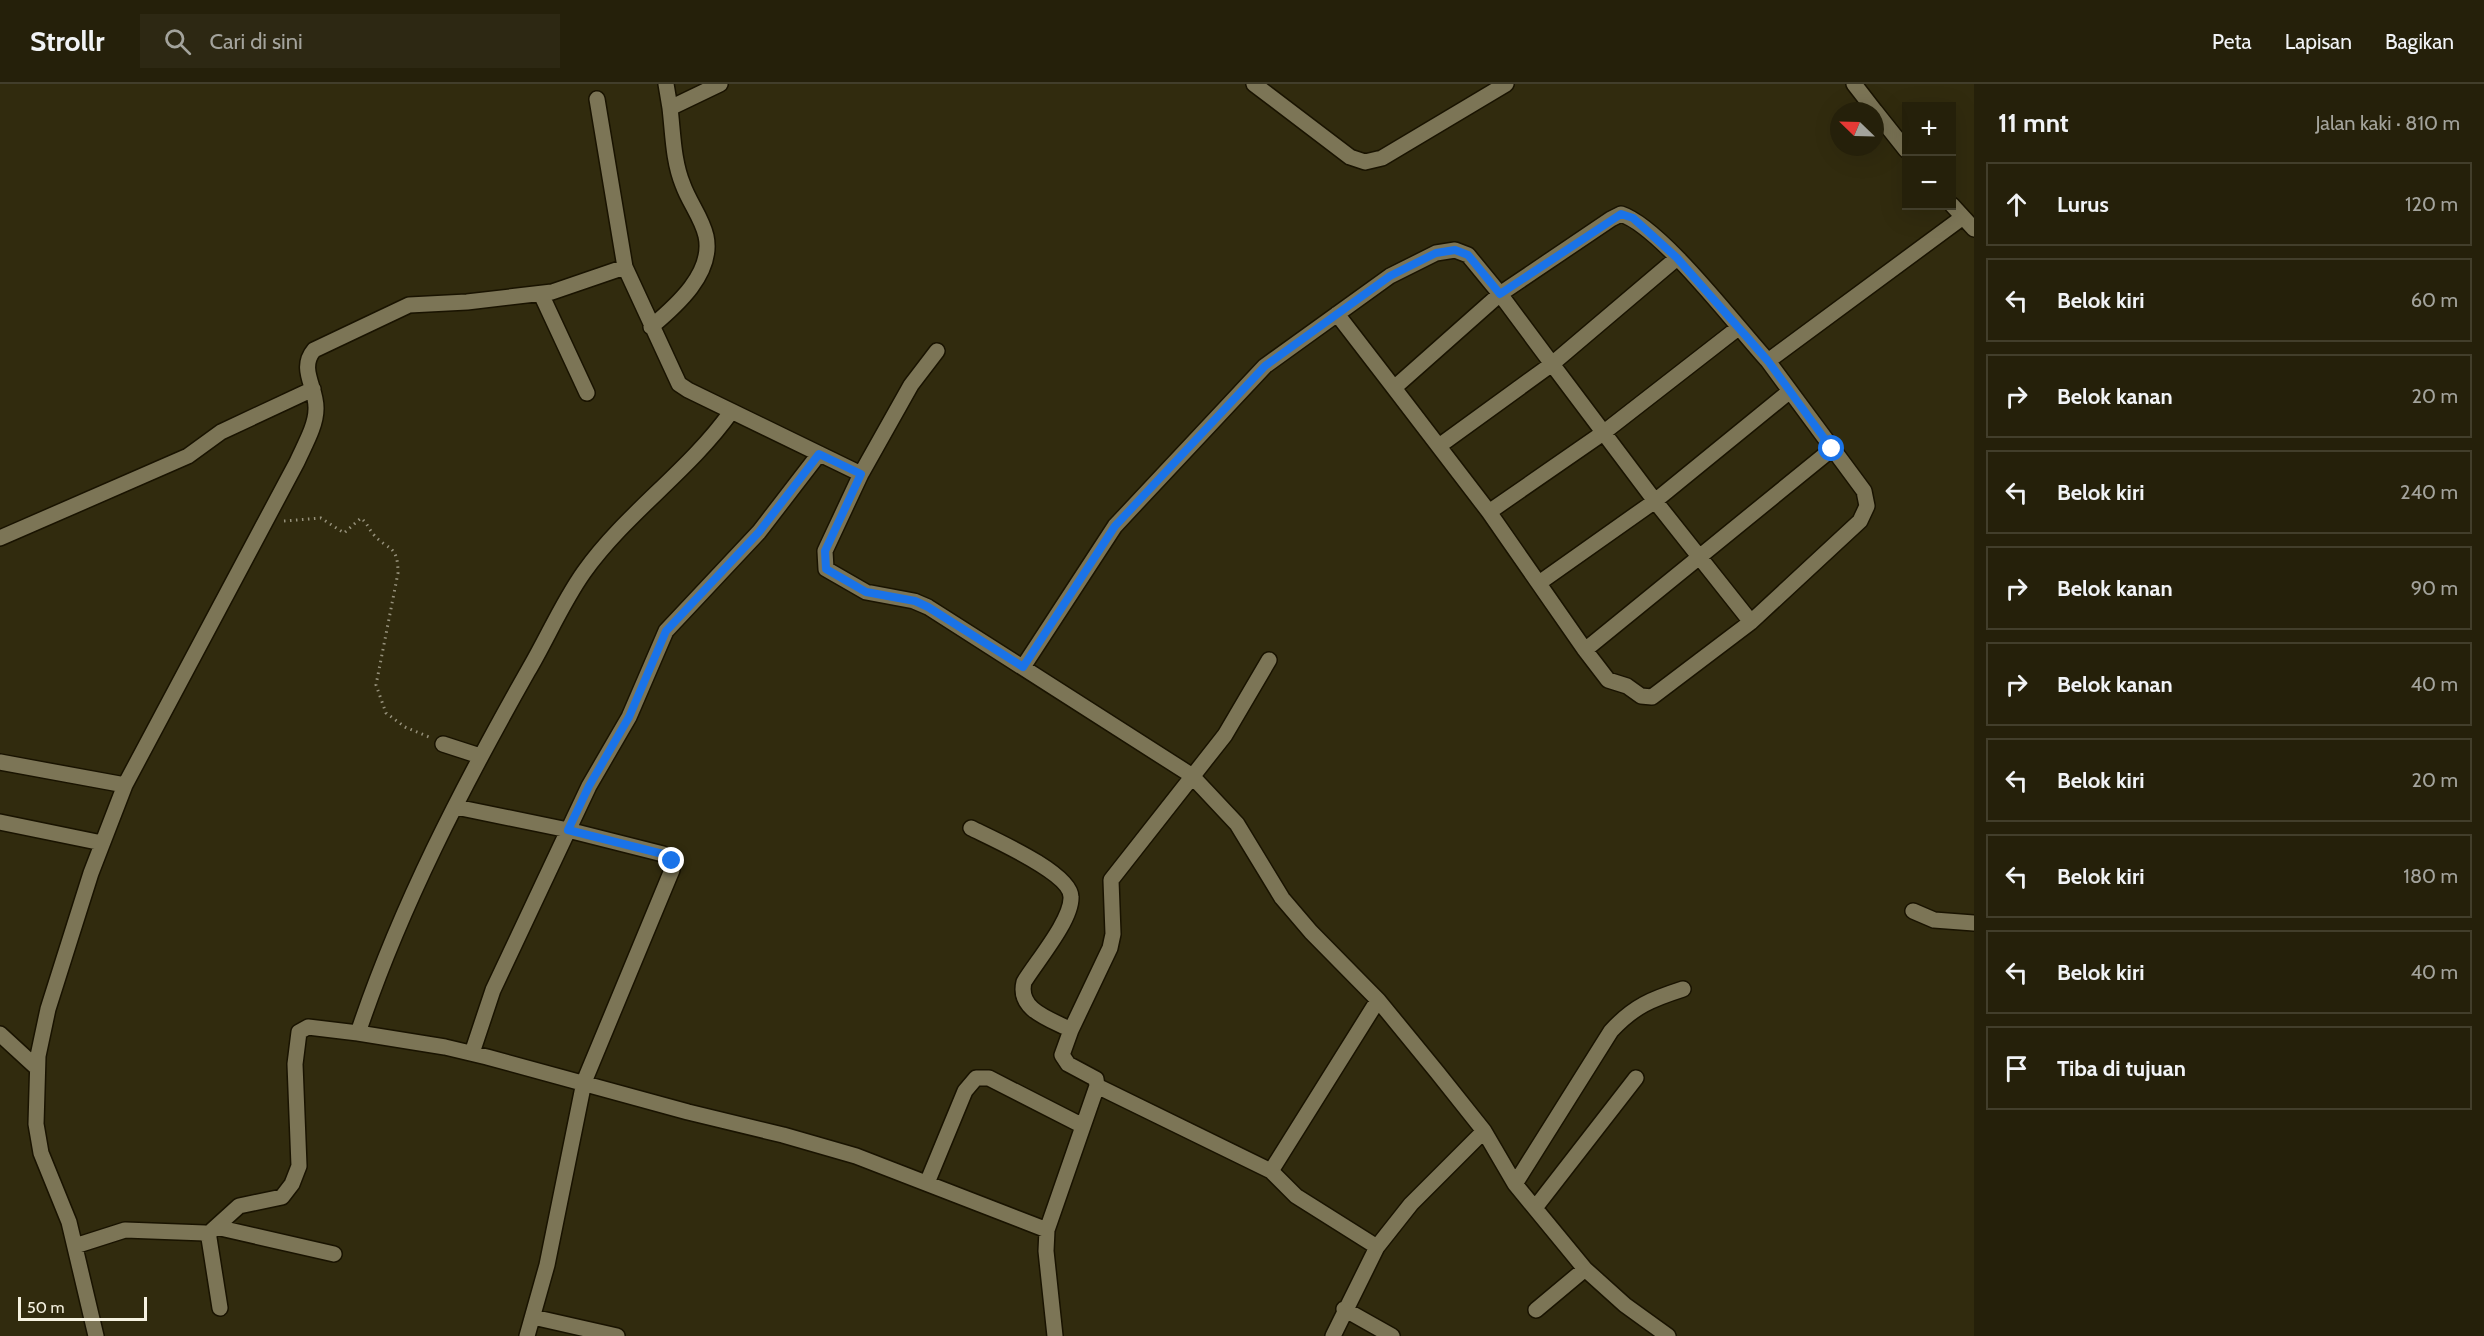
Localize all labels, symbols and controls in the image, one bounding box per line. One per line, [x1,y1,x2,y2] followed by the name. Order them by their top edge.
[140,14,560,68] search box
[30,24,104,58] text: Strollr
[161,25,194,58] icon: search
[209,28,303,55] text: Cari di sini
[2212,29,2252,54] text: Peta
[2285,29,2352,54] text: Lapisan
[2385,29,2454,54] text: Bagikan
[1830,102,1884,156] north arrow
[1902,102,1956,210] map controls
[1902,102,1956,156] button: +
[1998,107,2069,139] text: 11 mnt
[2315,111,2460,135] text: Jalan kaki · 810 m
[1902,156,1956,210] button: −
[2000,188,2033,221] icon: ahead
[2057,191,2109,218] text: Lurus
[2405,192,2458,216] text: 120 m
[2000,284,2033,317] icon: left
[2057,287,2144,314] text: Belok kiri
[2411,288,2458,312] text: 60 m
[2000,380,2033,413] icon: right
[2057,383,2173,410] text: Belok kanan
[2412,384,2458,408] text: 20 m
[1818,435,1844,461] route start
[2000,476,2033,509] icon: left
[2057,479,2144,506] text: Belok kiri
[2400,480,2458,504] text: 240 m
[2000,572,2033,605] icon: right
[2057,575,2173,602] text: Belok kanan
[2411,576,2458,600] text: 90 m
[2000,668,2033,701] icon: right
[2057,671,2173,698] text: Belok kanan
[2410,672,2458,696] text: 40 m
[2000,764,2033,797] icon: left
[2057,767,2144,794] text: Belok kiri
[2412,768,2458,792] text: 20 m
[658,847,684,873] route end
[2000,860,2033,893] icon: left
[2057,863,2144,890] text: Belok kiri
[2403,864,2458,888] text: 180 m
[2000,956,2033,989] icon: left
[2057,959,2144,986] text: Belok kiri
[2410,960,2458,984] text: 40 m
[2000,1052,2033,1085] icon: arrive
[2057,1055,2186,1082] text: Tiba di tujuan
[18,1294,147,1322] scale bar
[27,1298,64,1317] text: 50 m

